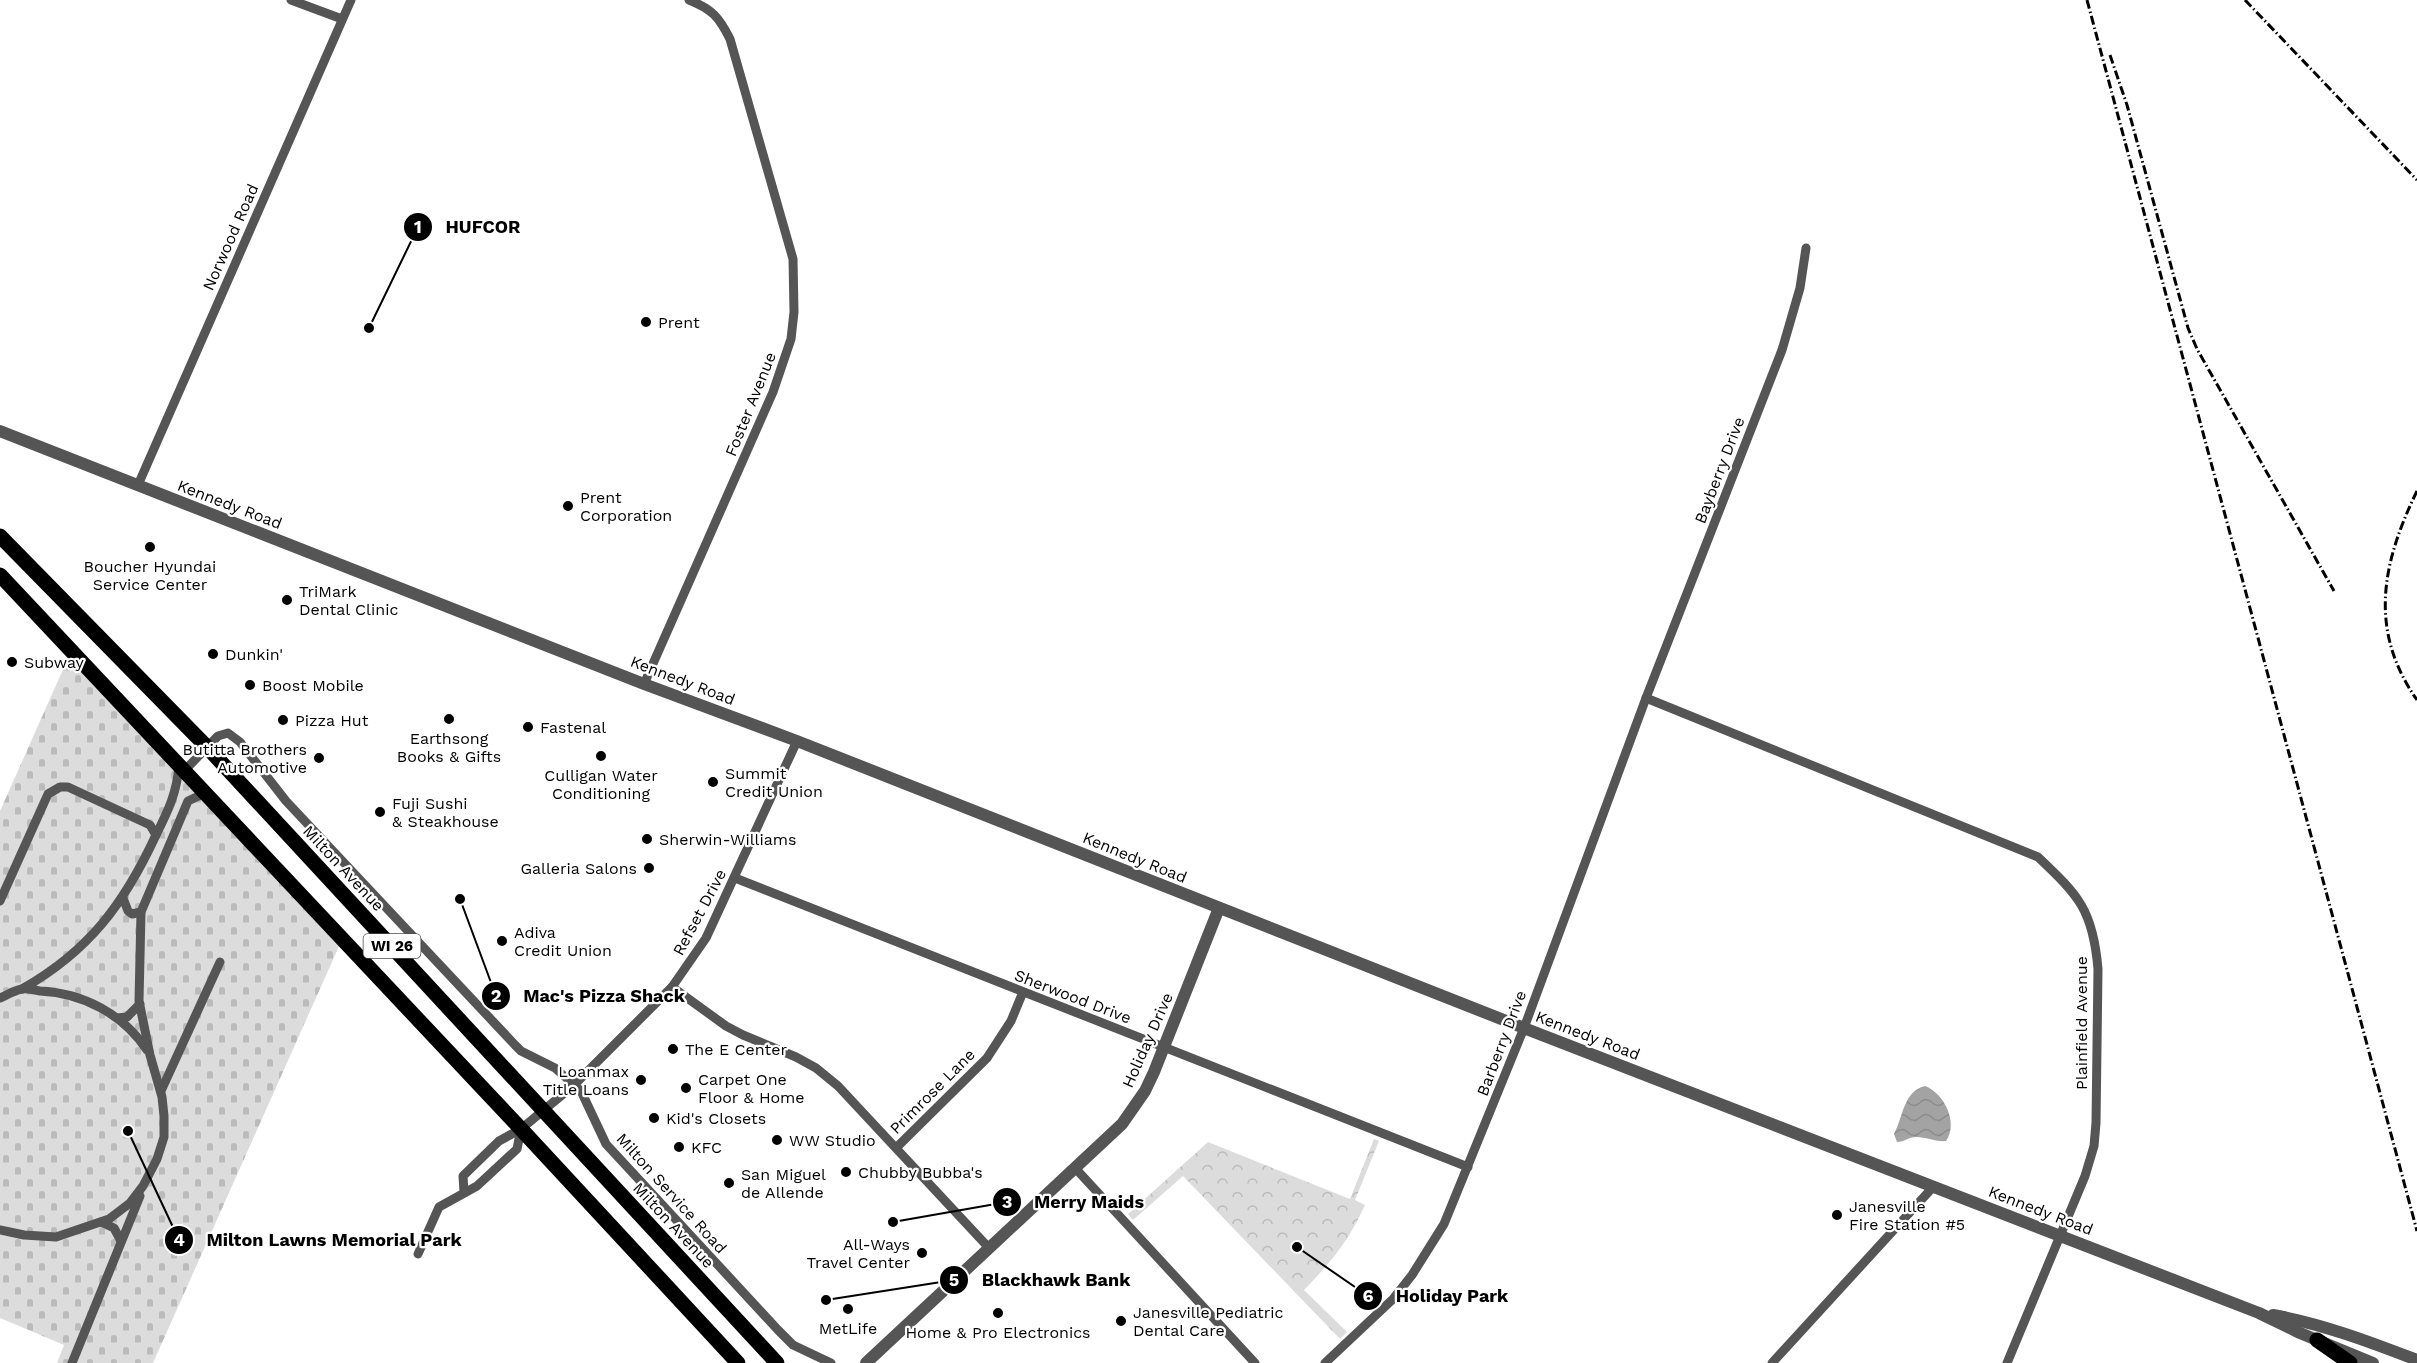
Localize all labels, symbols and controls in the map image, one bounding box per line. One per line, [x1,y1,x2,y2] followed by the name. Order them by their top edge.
[198,181,262,293] street label: Norwood Road
[403,209,532,245] callout: HUFCOR
[414,216,422,237] text: 1
[446,216,521,237] text: HUFCOR
[658,313,700,332] place label: Prent
[639,315,653,329] marker: Prent
[721,349,780,459] street label: Foster Avenue
[1690,414,1749,526] street label: Bayberry Drive
[175,476,285,533] street label: Kennedy Road
[580,488,672,525] place label: Prent Corporation
[561,499,575,513] marker: Prent Corporation
[143,540,157,554] marker: Boucher Hyundai Service Center
[84,557,216,594] place label: Boucher Hyundai Service Center
[299,582,398,619] place label: TriMark Dental Clinic
[280,593,294,607] marker: TriMark Dental Clinic
[225,645,283,664] place label: Dunkin'
[206,647,220,661] marker: Dunkin'
[628,652,738,709] street label: Kennedy Road
[24,653,85,672] place label: Subway
[5,655,19,669] marker: Subway
[262,676,364,695] place label: Boost Mobile
[243,678,257,692] marker: Boost Mobile
[295,711,369,730] place label: Pizza Hut
[442,712,456,726] marker: Earthsong Books & Gifts
[276,713,290,727] marker: Pizza Hut
[540,718,606,737] place label: Fastenal
[521,720,535,734] marker: Fastenal
[397,729,501,766] place label: Earthsong Books & Gifts
[183,740,307,777] place label: Butitta Brothers Automotive
[594,749,608,763] marker: Culligan Water Conditioning
[312,751,326,765] marker: Butitta Brothers Automotive
[725,764,823,801] place label: Summit Credit Union
[544,766,658,803] place label: Culligan Water Conditioning
[706,775,720,789] marker: Summit Credit Union
[392,794,499,831] place label: Fuji Sushi & Steakhouse
[373,805,387,819] marker: Fuji Sushi & Steakhouse
[299,822,388,915] street label: Milton Avenue
[1080,828,1190,887] street label: Kennedy Road
[659,830,797,849] place label: Sherwin-Williams
[640,832,654,846] marker: Sherwin-Williams
[520,859,637,878] place label: Galleria Salons
[642,861,656,875] marker: Galleria Salons
[669,866,730,959] street label: Refset Drive
[514,923,612,960] place label: Adiva Credit Union
[364,934,420,958] road number: WI 26
[495,934,509,948] marker: Adiva Credit Union
[2072,956,2091,1090] street label: Plainfield Avenue
[1012,965,1134,1027] street label: Sherwood Drive
[481,978,697,1014] callout: Mac's Pizza Shack
[491,985,501,1006] text: 2
[523,985,686,1006] text: Mac's Pizza Shack
[1473,988,1530,1099] street label: Barberry Drive
[1118,990,1177,1091] street label: Holiday Drive
[1533,1007,1643,1064] street label: Kennedy Road
[685,1040,788,1059] place label: The E Center
[666,1042,680,1056] marker: The E Center
[886,1045,979,1138] street label: Primrose Lane
[543,1062,629,1099] place label: Loanmax Title Loans
[698,1070,805,1107] place label: Carpet One Floor & Home
[634,1073,648,1087] marker: Loanmax Title Loans
[679,1081,693,1095] marker: Carpet One Floor & Home
[666,1109,766,1128] place label: Kid's Closets
[647,1111,661,1125] marker: Kid's Closets
[613,1129,731,1257] street label: Milton Service Road
[789,1131,876,1150] place label: WW Studio
[770,1133,784,1147] marker: WW Studio
[691,1138,722,1157] place label: KFC
[672,1140,686,1154] marker: KFC
[858,1163,983,1182] place label: Chubby Bubba's
[741,1165,826,1202] place label: San Miguel de Allende
[839,1165,853,1179] marker: Chubby Bubba's
[722,1176,736,1190] marker: San Miguel de Allende
[629,1179,718,1272] street label: Milton Avenue
[1986,1182,2096,1239] street label: Kennedy Road
[992,1184,1156,1220] callout: Merry Maids
[1002,1191,1012,1212] text: 3
[1034,1191,1144,1212] text: Merry Maids
[1849,1197,1965,1234] place label: Janesville Fire Station #5
[1830,1208,1844,1222] marker: Janesville Fire Station #5
[164,1222,474,1258] callout: Milton Lawns Memorial Park
[173,1229,185,1250] text: 4
[206,1229,462,1250] text: Milton Lawns Memorial Park
[807,1235,910,1272] place label: All-Ways Travel Center
[915,1246,929,1260] marker: All-Ways Travel Center
[939,1262,1142,1298] callout: Blackhawk Bank
[949,1269,959,1290] text: 5
[982,1269,1131,1290] text: Blackhawk Bank
[1353,1278,1520,1314] callout: Holiday Park
[1362,1285,1374,1306] text: 6
[1396,1285,1509,1306] text: Holiday Park
[841,1302,855,1316] marker: MetLife
[1133,1303,1284,1340] place label: Janesville Pediatric Dental Care
[991,1306,1005,1320] marker: Home & Pro Electronics
[1114,1314,1128,1328] marker: Janesville Pediatric Dental Care
[819,1319,877,1338] place label: MetLife
[905,1323,1091,1342] place label: Home & Pro Electronics

